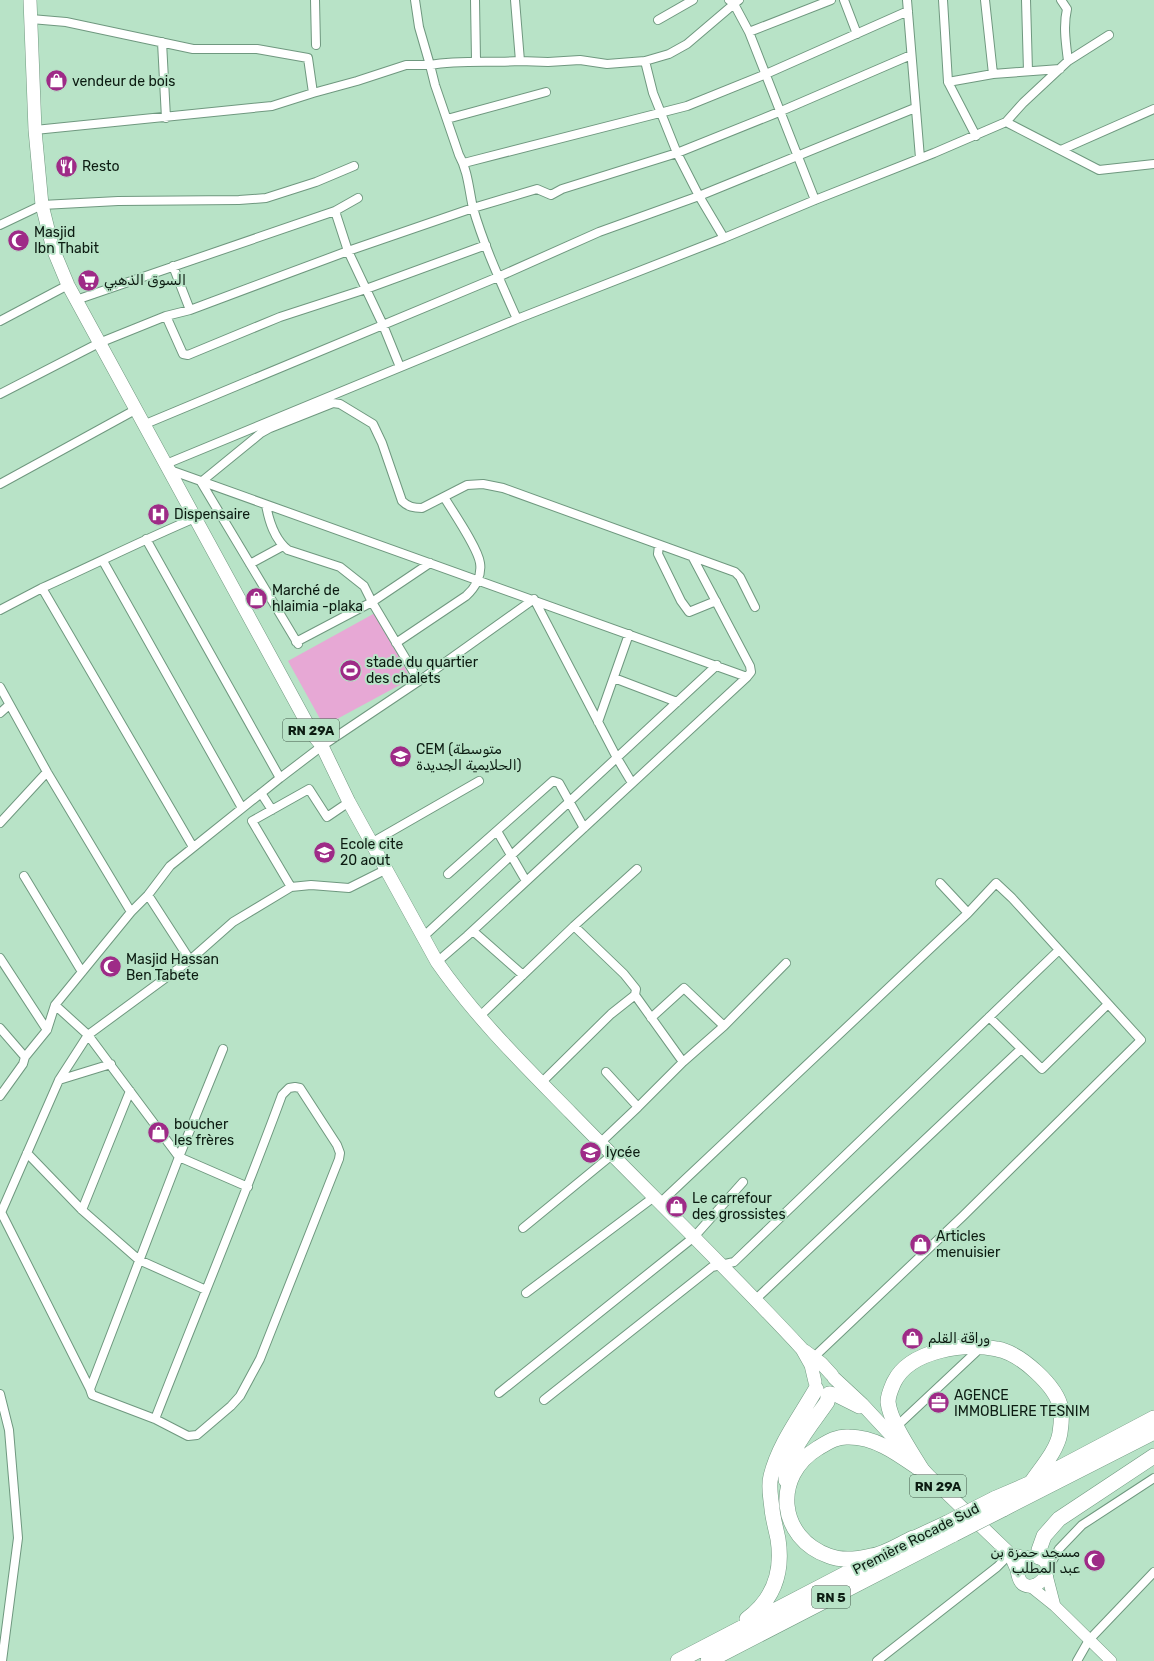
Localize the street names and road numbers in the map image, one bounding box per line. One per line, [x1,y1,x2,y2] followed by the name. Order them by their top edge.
[283,719,339,741] road number: RN 29A
[910,1475,966,1497] road number: RN 29A
[850,1500,982,1578] street label: Première Rocade Sud
[812,1586,850,1608] road number: RN 5

